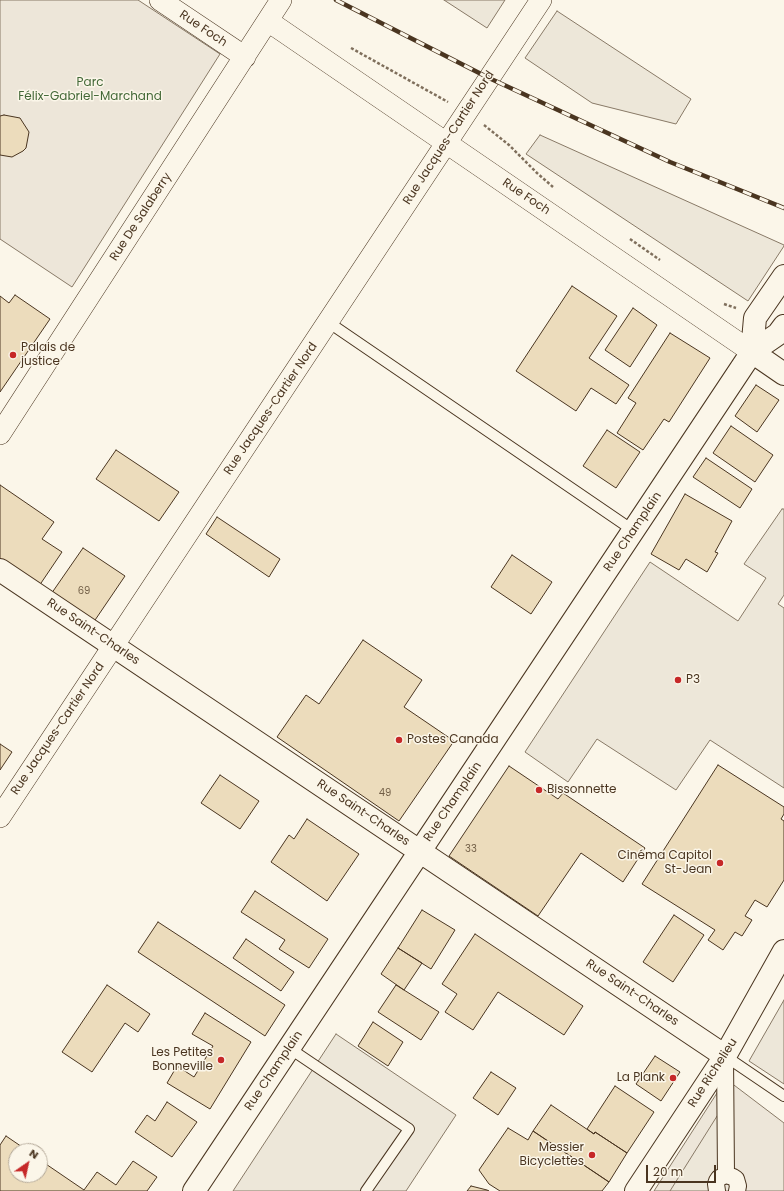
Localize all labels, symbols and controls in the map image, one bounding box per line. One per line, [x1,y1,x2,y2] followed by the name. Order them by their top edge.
[176,8,230,50] street label: Rue Foch
[400,68,498,208] street label: Rue Jacques-Cartier Nord
[18,76,162,104] park label: Parc Félix-Gabriel-Marchand
[107,170,175,264] street label: Rue De Salaberry
[499,176,553,218] street label: Rue Foch
[221,340,321,478] street label: Rue Jacques-Cartier Nord
[21,341,75,369] place label: Palais de justice
[8,350,18,360] marker: Palais de justice
[601,489,665,575] street label: Rue Champlain
[78,585,90,597] house number: 69
[44,596,142,668] street label: Rue Saint-Charles
[8,660,108,798] street label: Rue Jacques-Cartier Nord
[686,673,700,687] place label: P3
[673,675,683,685] marker: P3
[407,733,499,747] place label: Postes Canada
[394,735,404,745] marker: Postes Canada
[421,759,485,845] street label: Rue Champlain
[314,777,412,849] street label: Rue Saint-Charles
[547,783,616,797] place label: Bissonnette
[534,785,544,795] marker: Bissonnette
[379,787,391,799] house number: 49
[465,843,477,855] house number: 33
[618,849,712,877] place label: Cinéma Capitol St-Jean
[715,858,725,868] marker: Cinéma Capitol St-Jean
[583,957,681,1029] street label: Rue Saint-Charles
[242,1028,306,1114] street label: Rue Champlain
[685,1036,741,1110] street label: Rue Richelieu
[151,1046,213,1074] place label: Les Petites Bonneville
[216,1055,226,1065] marker: Les Petites Bonneville
[617,1071,665,1085] place label: La Plank
[668,1073,678,1083] marker: La Plank
[520,1141,584,1169] place label: Messier Bicyclettes
[8,1143,48,1183] north arrow
[26,1145,42,1163] text: N
[587,1150,597,1160] marker: Messier Bicyclettes
[648,1157,718,1183] scale bar
[653,1163,683,1180] text: 20 m

